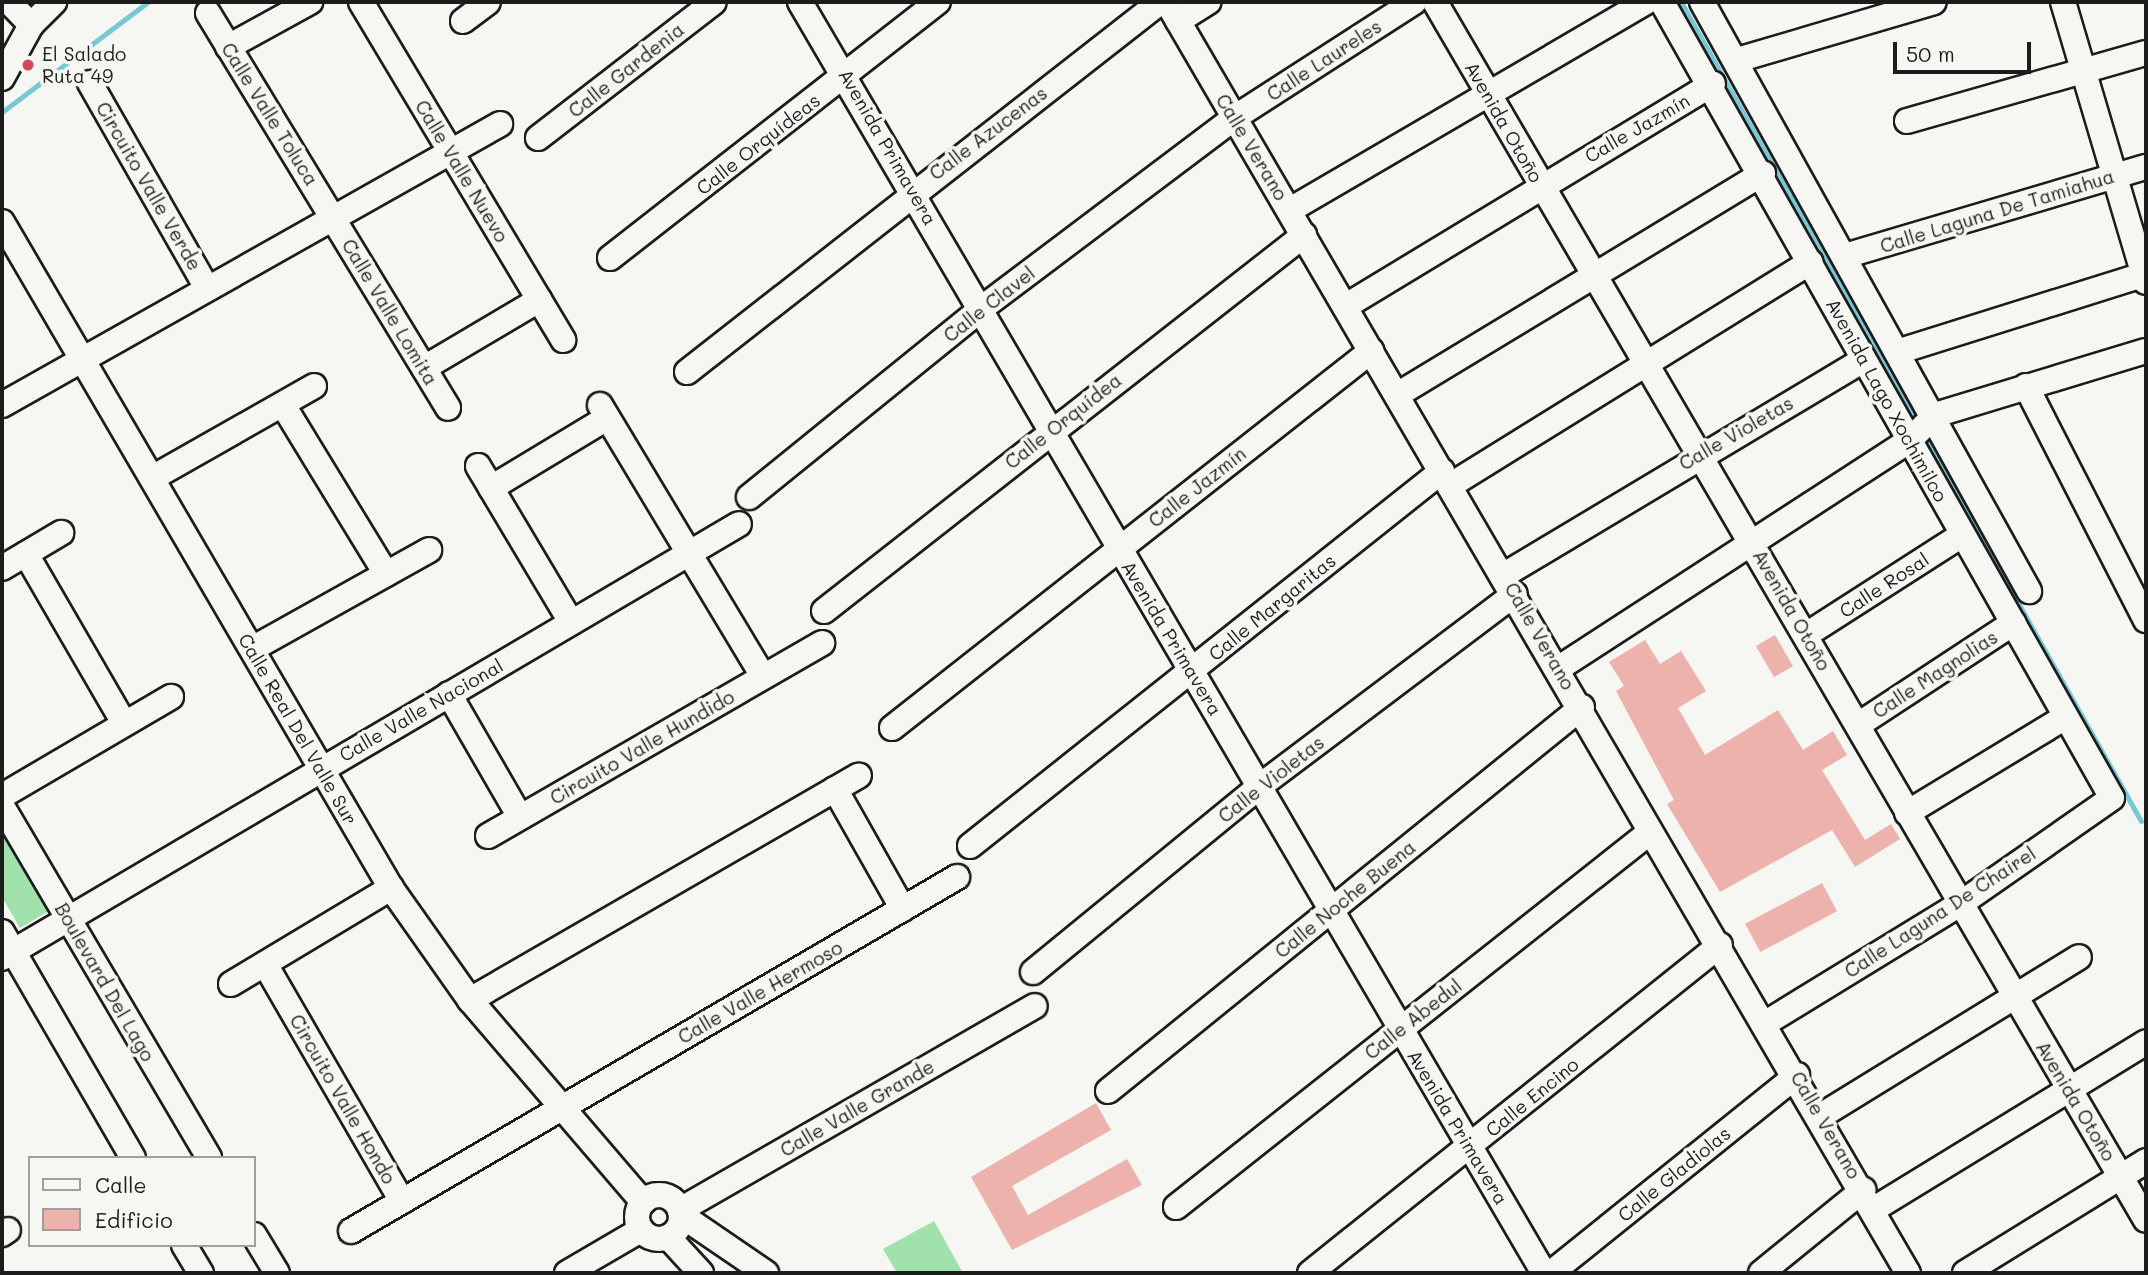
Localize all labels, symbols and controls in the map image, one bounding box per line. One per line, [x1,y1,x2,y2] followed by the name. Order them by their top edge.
[1262,14,1386,106] street label: Calle Laureles
[564,18,688,122] street label: Calle Gardenia
[1896,28,2034,72] scale bar
[217,38,323,190] street label: Calle Valle Toluca
[1906,40,1955,67] text: 50 m
[42,43,126,87] place label: El Salado Ruta 49
[20,57,36,73] marker: El Salado Ruta 49
[1460,57,1548,187] street label: Avenida Otoño
[834,65,942,229] street label: Avenida Primavera
[925,81,1051,185] street label: Calle Azucenas
[692,89,824,199] street label: Calle Orquídeas
[1581,89,1693,167] street label: Calle Jazmín
[1211,90,1293,204] street label: Calle Verano
[411,96,513,246] street label: Calle Valle Nuevo
[91,98,207,274] street label: Circuito Valle Verde
[1877,164,2117,258] street label: Calle Laguna De Tamiahua
[337,235,443,389] street label: Calle Valle Lomita
[939,261,1039,347] street label: Calle Clavel
[1821,294,1953,506] street label: Avenida Lago Xochimilco
[1000,368,1126,474] street label: Calle Orquídea
[1675,391,1797,475] street label: Calle Violetas
[1144,442,1250,532] street label: Calle Jazmín
[1748,545,1836,675] street label: Avenida Otoño
[1835,548,1933,622] street label: Calle Rosal
[1204,549,1340,665] street label: Calle Margaritas
[1117,556,1227,720] street label: Avenida Primavera
[1500,578,1580,694] street label: Calle Verano
[1868,625,2002,723] street label: Calle Magnolias
[234,629,362,829] street label: Calle Real Del Valle Sur
[335,654,507,766] street label: Calle Valle Nacional
[546,685,738,809] street label: Circuito Valle Hundido
[1214,731,1328,827] street label: Calle Violetas
[1270,835,1420,963] street label: Calle Noche Buena
[1840,842,2040,982] street label: Calle Laguna De Chairel
[50,899,160,1065] street label: Boulevard Del Lago
[674,936,846,1048] street label: Calle Valle Hermoso
[1360,974,1466,1064] street label: Calle Abedul
[285,1010,401,1188] street label: Circuito Valle Hondo
[2031,1037,2121,1165] street label: Avenida Otoño
[1403,1045,1513,1209] street label: Avenida Primavera
[1481,1053,1583,1141] street label: Calle Encino
[776,1055,938,1161] street label: Calle Valle Grande
[1786,1067,1866,1183] street label: Calle Verano
[1613,1122,1735,1226] street label: Calle Gladiolas
[28,1156,256,1247] legend
[95,1171,147,1198] text: Calle
[95,1206,173,1233] text: Edificio

